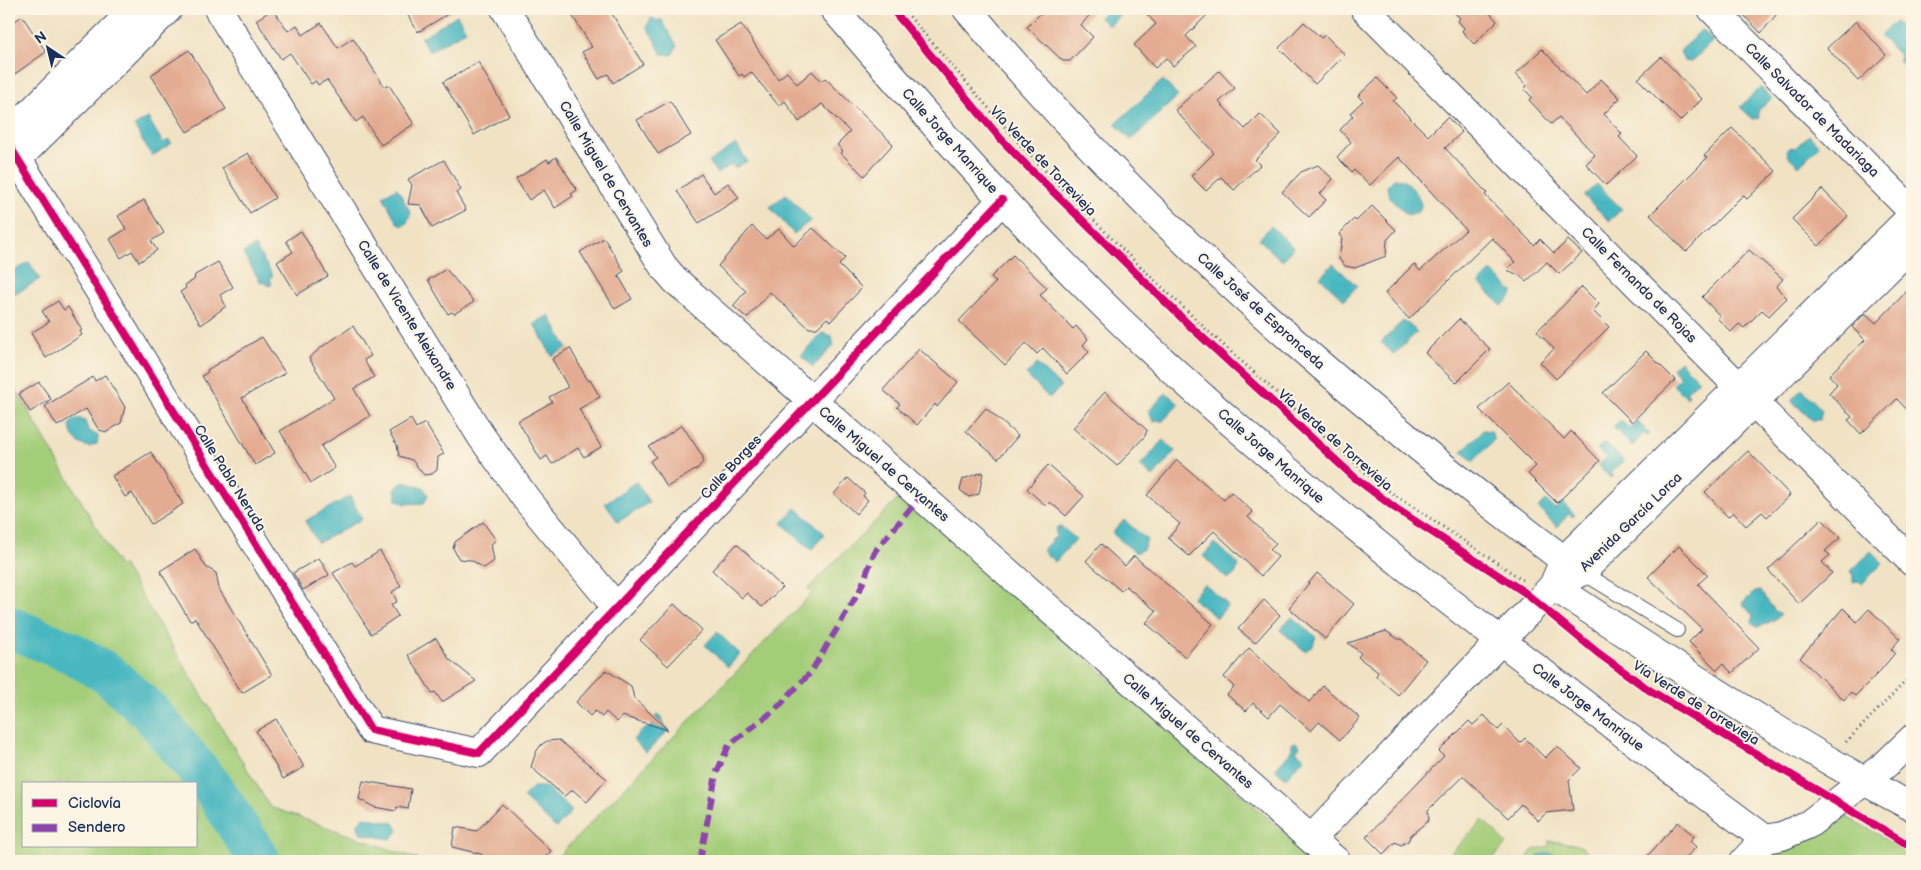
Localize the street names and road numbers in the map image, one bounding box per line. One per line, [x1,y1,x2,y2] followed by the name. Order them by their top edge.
[1741,39,1883,181] street label: Calle Salvador de Madariaga
[898,85,1002,197] street label: Calle Jorge Manrique
[556,98,656,250] street label: Calle Miguel de Cervantes
[986,103,1100,220] street label: Vía Verde de Torrevieja
[1578,224,1700,346] street label: Calle Fernando de Rojas
[354,237,460,393] street label: Calle de Vicente Aleixandre
[1194,249,1328,373] street label: Calle José de Espronceda
[1274,386,1396,494] street label: Vía Verde de Torrevieja
[815,403,953,525] street label: Calle Miguel de Cervantes
[1214,405,1328,507] street label: Calle Jorge Manrique
[190,422,270,535] street label: Calle Pablo Neruda
[697,431,765,503] street label: Calle Borges
[1576,469,1686,575] street label: Avenida García Lorca
[1630,657,1763,749] street label: Vía Verde de Torrevieja
[1529,659,1647,755] street label: Calle Jorge Manrique
[1119,670,1257,792] street label: Calle Miguel de Cervantes

